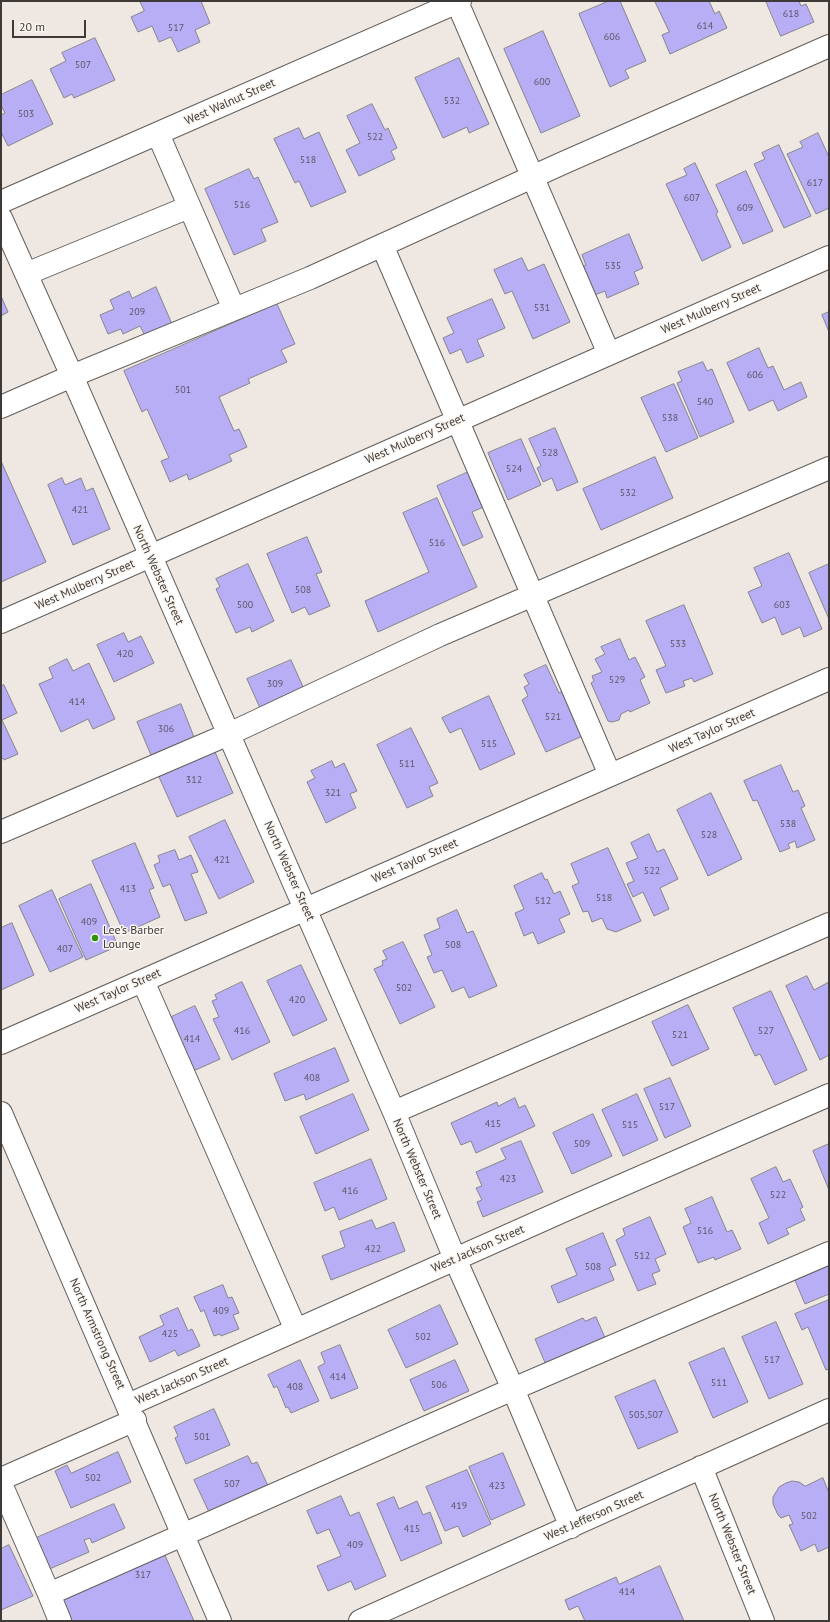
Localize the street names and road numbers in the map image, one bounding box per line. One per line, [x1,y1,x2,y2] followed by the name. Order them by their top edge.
[182,76,278,128] street label: West Walnut Street
[659,281,763,337] street label: West Mulberry Street
[363,411,467,467] street label: West Mulberry Street
[129,523,187,627] street label: North Webster Street
[33,557,137,613] street label: West Mulberry Street
[667,706,757,756] street label: West Taylor Street
[260,819,318,923] street label: North Webster Street
[370,836,460,886] street label: West Taylor Street
[73,966,163,1016] street label: West Taylor Street
[389,1117,445,1221] street label: North Webster Street
[429,1222,527,1276] street label: West Jackson Street
[66,1276,128,1392] street label: North Armstrong Street
[133,1354,231,1408] street label: West Jackson Street
[542,1488,646,1544] street label: West Jefferson Street
[705,1491,759,1597] street label: North Webster Street

